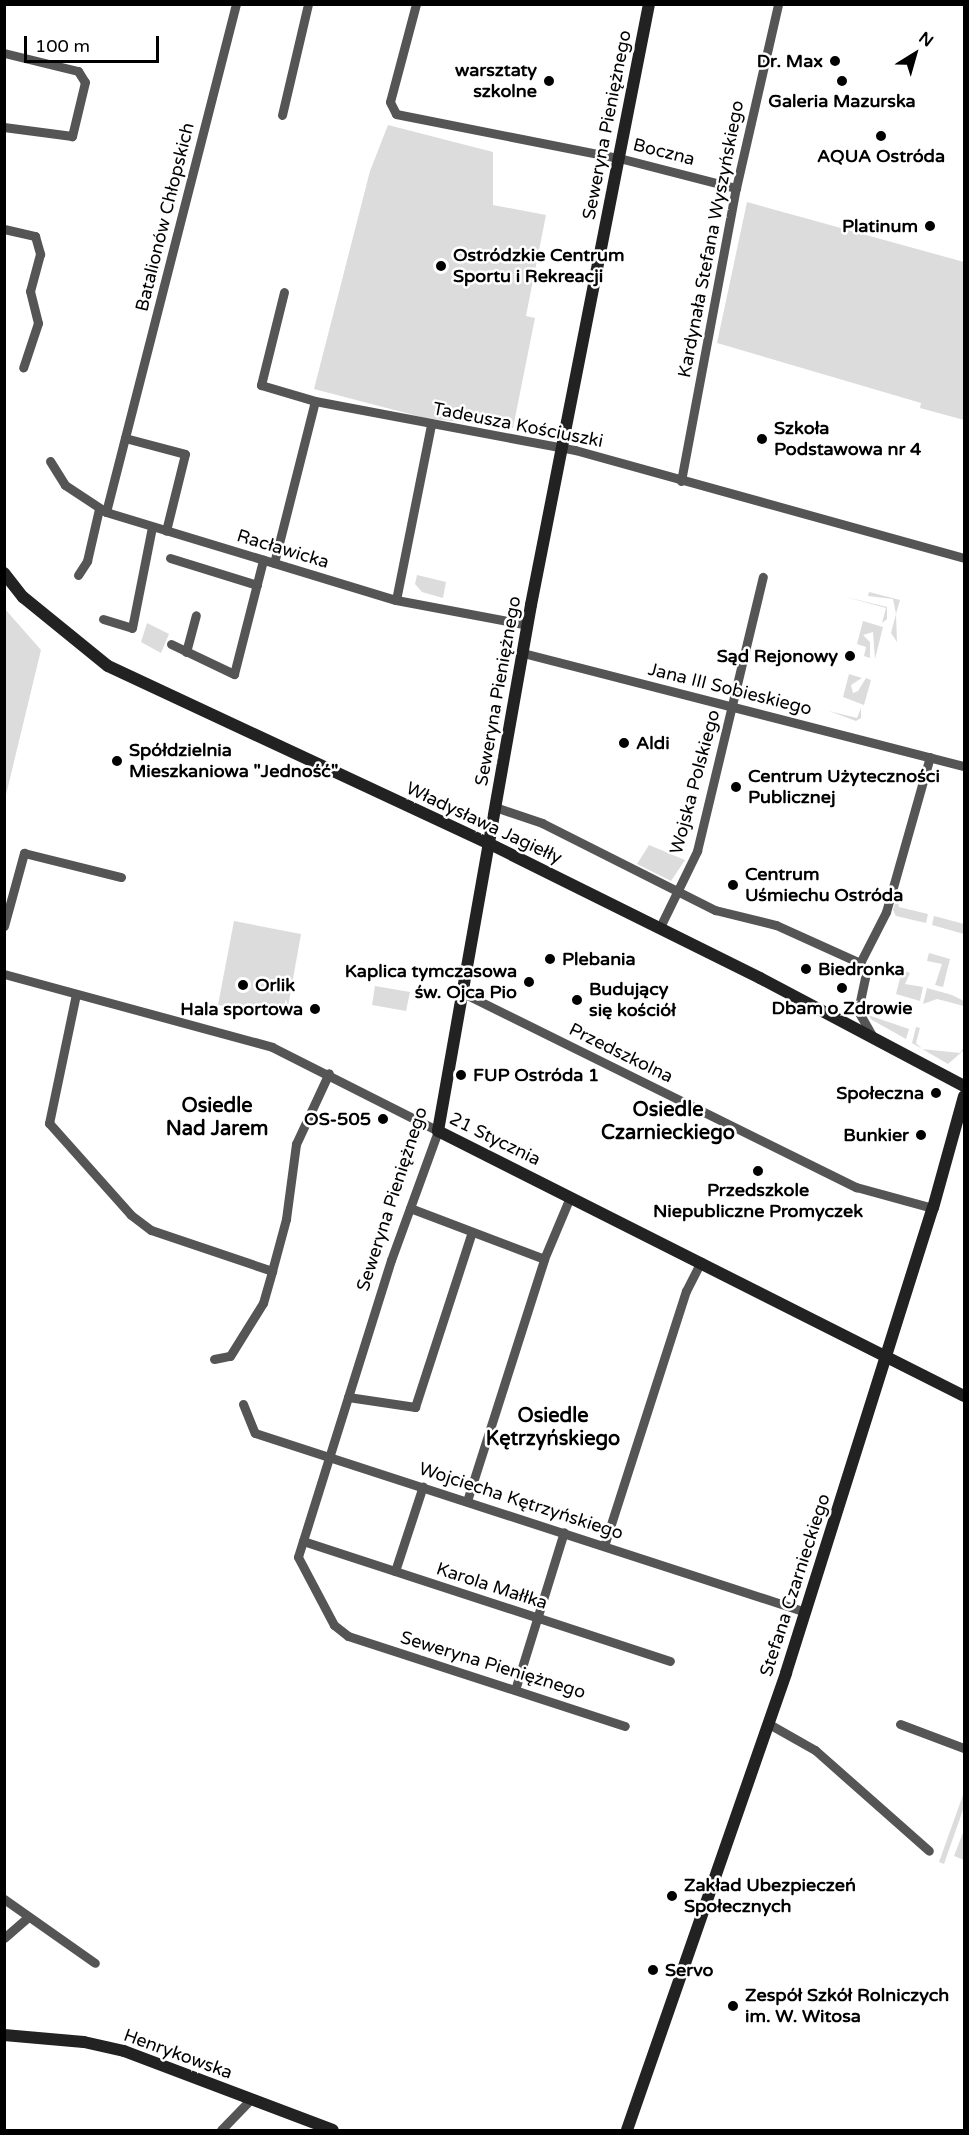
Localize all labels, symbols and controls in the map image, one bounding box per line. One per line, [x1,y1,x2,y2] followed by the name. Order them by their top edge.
[27,24,162,62] scale bar
[885,24,945,84] north arrow
[578,28,636,222] street label: Seweryna Pieniężnego
[915,28,937,51] text: N
[35,35,90,57] text: 100 m
[757,50,823,72] place label: Dr. Max
[828,54,842,68] marker: Dr. Max
[455,60,537,103] place label: warsztaty szkolne
[542,74,556,88] marker: warsztaty szkolne
[835,74,849,88] marker: Galeria Mazurska
[768,90,916,112] place label: Galeria Mazurska
[674,99,748,379] street label: Kardynała Stefana Wyszyńskiego
[131,120,199,314] street label: Batalionów Chłopskich
[874,129,888,143] marker: AQUA Ostróda
[631,134,697,170] street label: Boczna
[817,145,945,167] place label: AQUA Ostróda
[842,215,918,237] place label: Platinum
[923,219,937,233] marker: Platinum
[453,245,624,288] place label: Ostródzkie Centrum Sportu i Rekreacji
[434,259,448,273] marker: Ostródzkie Centrum Sportu i Rekreacji
[431,398,605,452] street label: Tadeusza Kościuszki
[774,418,921,460] place label: Szkoła Podstawowa nr 4
[755,432,769,446] marker: Szkoła Podstawowa nr 4
[234,525,332,573] street label: Racławicka
[471,594,525,788] street label: Seweryna Pieniężnego
[717,645,838,667] place label: Sąd Rejonowy
[843,649,857,663] marker: Sąd Rejonowy
[646,658,814,720] street label: Jana III Sobieskiego
[665,707,725,857] street label: Wojska Polskiego
[636,732,670,754] place label: Aldi
[617,736,631,750] marker: Aldi
[129,740,338,783] place label: Spółdzielnia Mieszkaniowa "Jedność"
[110,754,124,768] marker: Spółdzielnia Mieszkaniowa "Jedność"
[748,766,940,808] place label: Centrum Użyteczności Publicznej
[403,777,565,869] street label: Władysława Jagiełły
[729,780,743,794] marker: Centrum Użyteczności Publicznej
[745,864,903,906] place label: Centrum Uśmiechu Ostróda
[726,878,740,892] marker: Centrum Uśmiechu Ostróda
[562,948,636,970] place label: Plebania
[543,952,557,966] marker: Plebania
[818,958,905,980] place label: Biedronka
[345,961,517,1004] place label: Kaplica tymczasowa św. Ojca Pio
[799,962,813,976] marker: Biedronka
[255,974,295,996] place label: Orlik
[522,975,536,989] marker: Kaplica tymczasowa św. Ojca Pio
[236,978,250,992] marker: Orlik
[589,979,676,1022] place label: Budujący się kościół
[835,981,849,995] marker: Dbam o Zdrowie
[570,993,584,1007] marker: Budujący się kościół
[772,997,912,1019] place label: Dbam o Zdrowie
[180,998,303,1020] place label: Hala sportowa
[308,1002,322,1016] marker: Hala sportowa
[565,1019,677,1087] street label: Przedszkolna
[473,1064,599,1086] place label: FUP Ostróda 1
[454,1068,468,1082] marker: FUP Ostróda 1
[836,1082,924,1104] place label: Społeczna
[929,1086,943,1100] marker: Społeczna
[166,1094,268,1141] district label: Osiedle Nad Jarem
[601,1098,735,1145] district label: Osiedle Czarnieckiego
[352,1104,432,1294] street label: Seweryna Pieniężnego
[304,1108,371,1130] place label: OS-505
[446,1108,544,1170] street label: 21 Stycznia
[376,1112,390,1126] marker: OS-505
[843,1124,909,1146] place label: Bunkier
[914,1128,928,1142] marker: Bunkier
[751,1164,765,1178] marker: Przedszkole Niepubliczne Promyczek
[653,1180,863,1222] place label: Przedszkole Niepubliczne Promyczek
[486,1404,620,1451] district label: Osiedle Kętrzyńskiego
[416,1458,626,1544] street label: Wojciecha Kętrzyńskiego
[755,1491,835,1679] street label: Stefana Czarnieckiego
[434,1558,550,1614] street label: Karola Małłka
[398,1627,588,1703] street label: Seweryna Pieniężnego
[684,1875,856,1918] place label: Zakład Ubezpieczeń Społecznych
[665,1889,679,1903] marker: Zakład Ubezpieczeń Społecznych
[665,1959,714,1981] place label: Servo
[646,1963,660,1977] marker: Servo
[745,1985,949,2028] place label: Zespół Szkół Rolniczych im. W. Witosa
[726,1999,740,2013] marker: Zespół Szkół Rolniczych im. W. Witosa
[121,2024,235,2084] street label: Henrykowska

